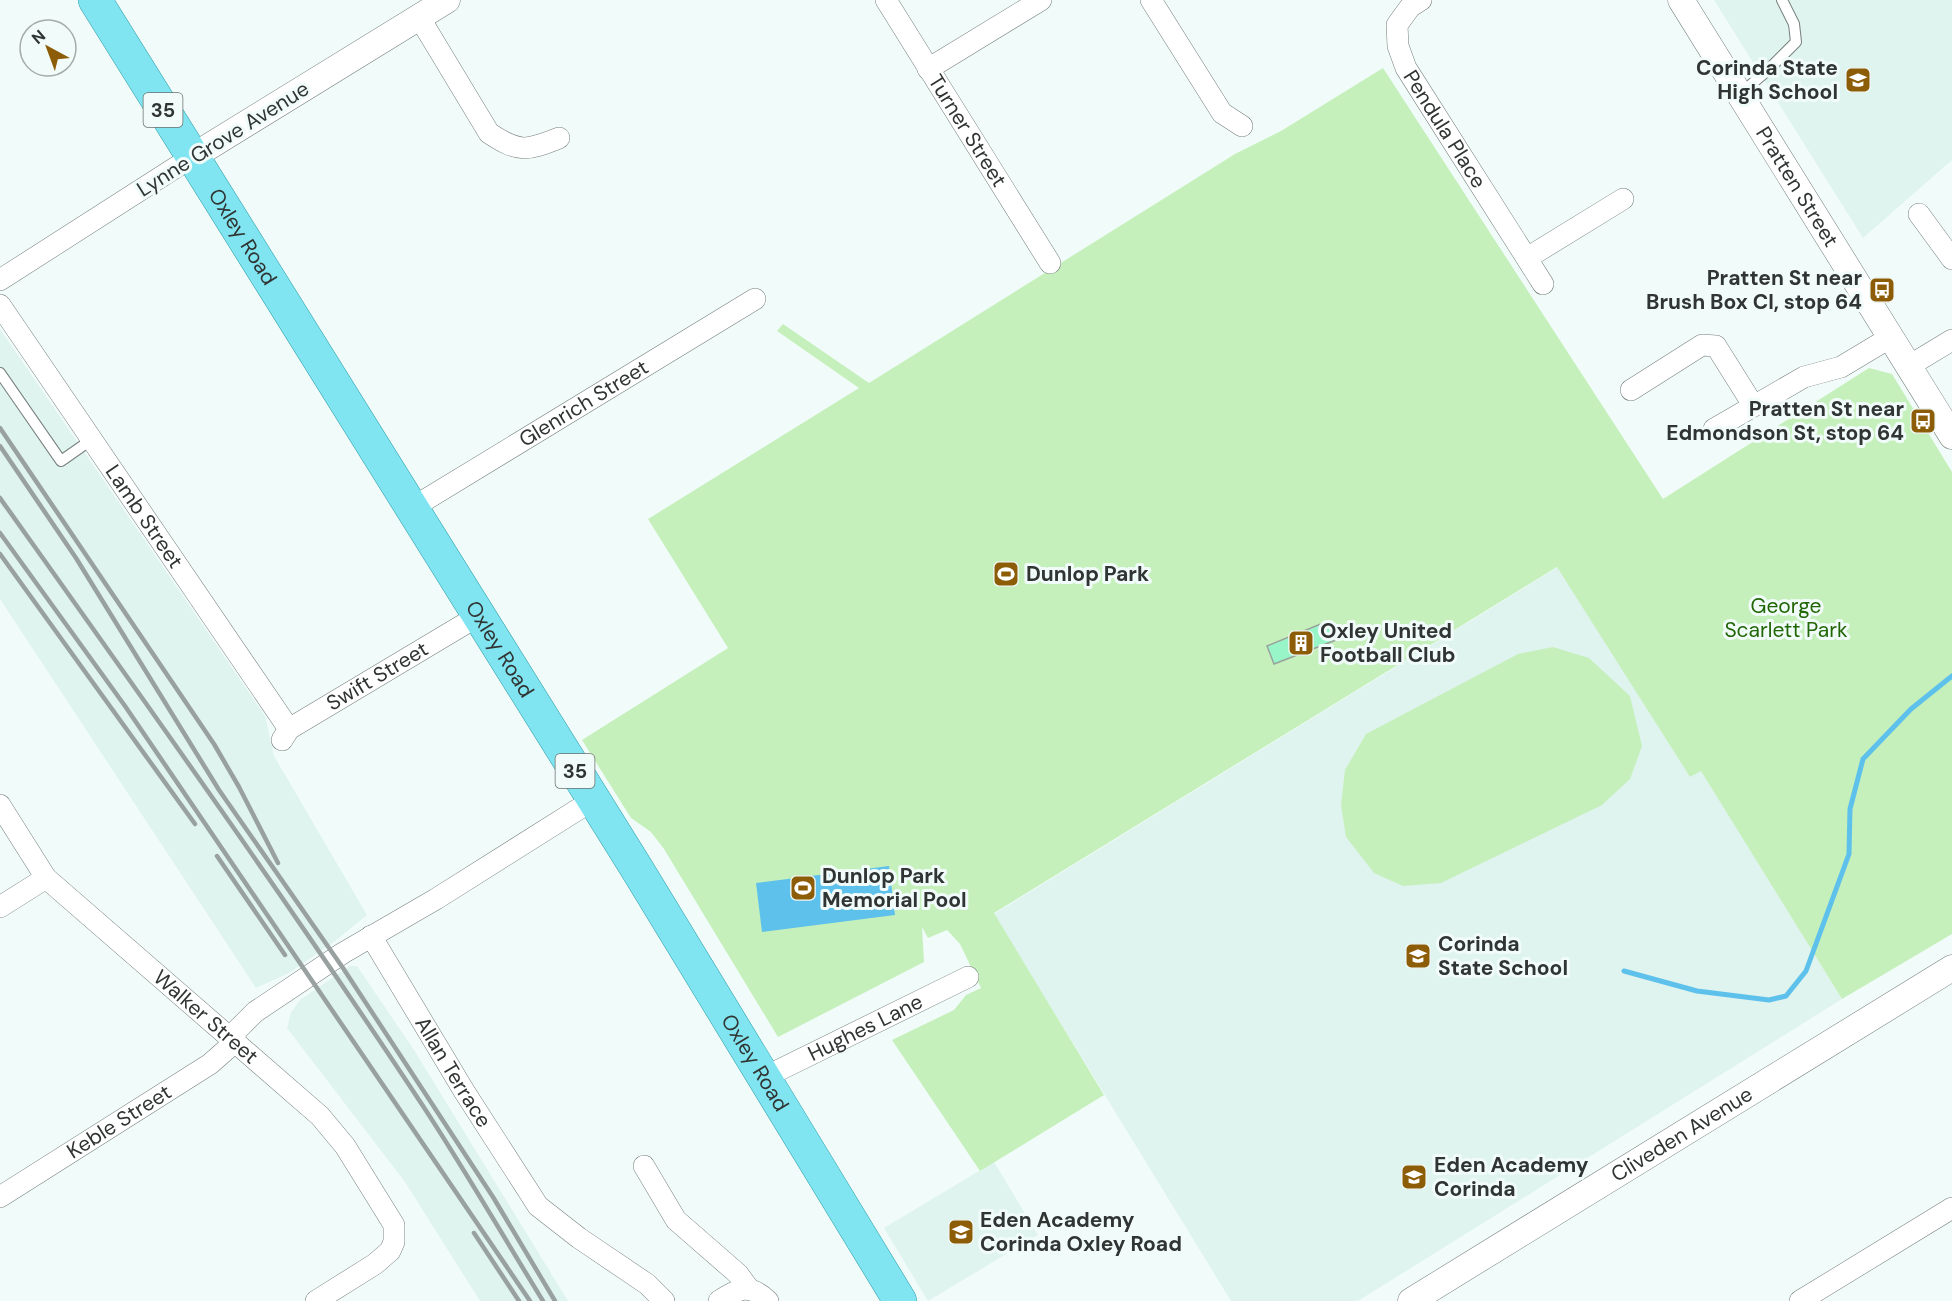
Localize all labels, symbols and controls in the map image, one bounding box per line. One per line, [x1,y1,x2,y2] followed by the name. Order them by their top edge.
[18,18,78,78] north arrow
[27,25,50,49] text: N
[1696,54,1838,106] place label: Corinda State High School
[1397,65,1493,194] street label: Pendula Place
[1843,65,1873,95] school or university icon: Corinda State High School
[922,69,1013,192] street label: Turner Street
[132,75,314,203] street label: Lynne Grove Avenue
[144,93,182,127] road number: 35
[1749,122,1845,252] street label: Pratten Street
[202,183,283,290] street label: Oxley Road
[1646,264,1862,316] place label: Pratten St near Brush Box Cl, stop 64
[1867,275,1897,305] bus stop icon: Pratten St near Brush Box Cl, stop 64
[514,353,654,454] street label: Glenrich Street
[1666,395,1904,447] place label: Pratten St near Edmondson St, stop 64
[1908,406,1938,436] bus stop icon: Pratten St near Edmondson St, stop 64
[99,459,189,574] street label: Lamb Street
[991,559,1021,589] sports icon: Dunlop Park
[1026,560,1149,588] place label: Dunlop Park
[1724,592,1848,644] park label: George Scarlett Park
[459,595,541,703] street label: Oxley Road
[1320,617,1455,669] place label: Oxley United Football Club
[1286,628,1316,658] building icon: Oxley United Football Club
[321,635,433,717] street label: Swift Street
[556,754,594,788] road number: 35
[822,862,967,914] place label: Dunlop Park Memorial Pool
[788,873,818,903] sports icon: Dunlop Park Memorial Pool
[1438,930,1568,982] place label: Corinda State School
[1403,941,1433,971] school or university icon: Corinda State School
[148,964,264,1070] street label: Walker Street
[803,987,927,1068] street label: Hughes Lane
[715,1009,795,1117] street label: Oxley Road
[409,1011,498,1133] street label: Allan Terrace
[62,1078,177,1165] street label: Keble Street
[1606,1080,1758,1189] street label: Cliveden Avenue
[1434,1151,1589,1203] place label: Eden Academy Corinda
[1399,1162,1429,1192] school or university icon: Eden Academy Corinda
[980,1206,1182,1258] place label: Eden Academy Corinda Oxley Road
[946,1217,976,1247] school or university icon: Eden Academy Corinda Oxley Road

